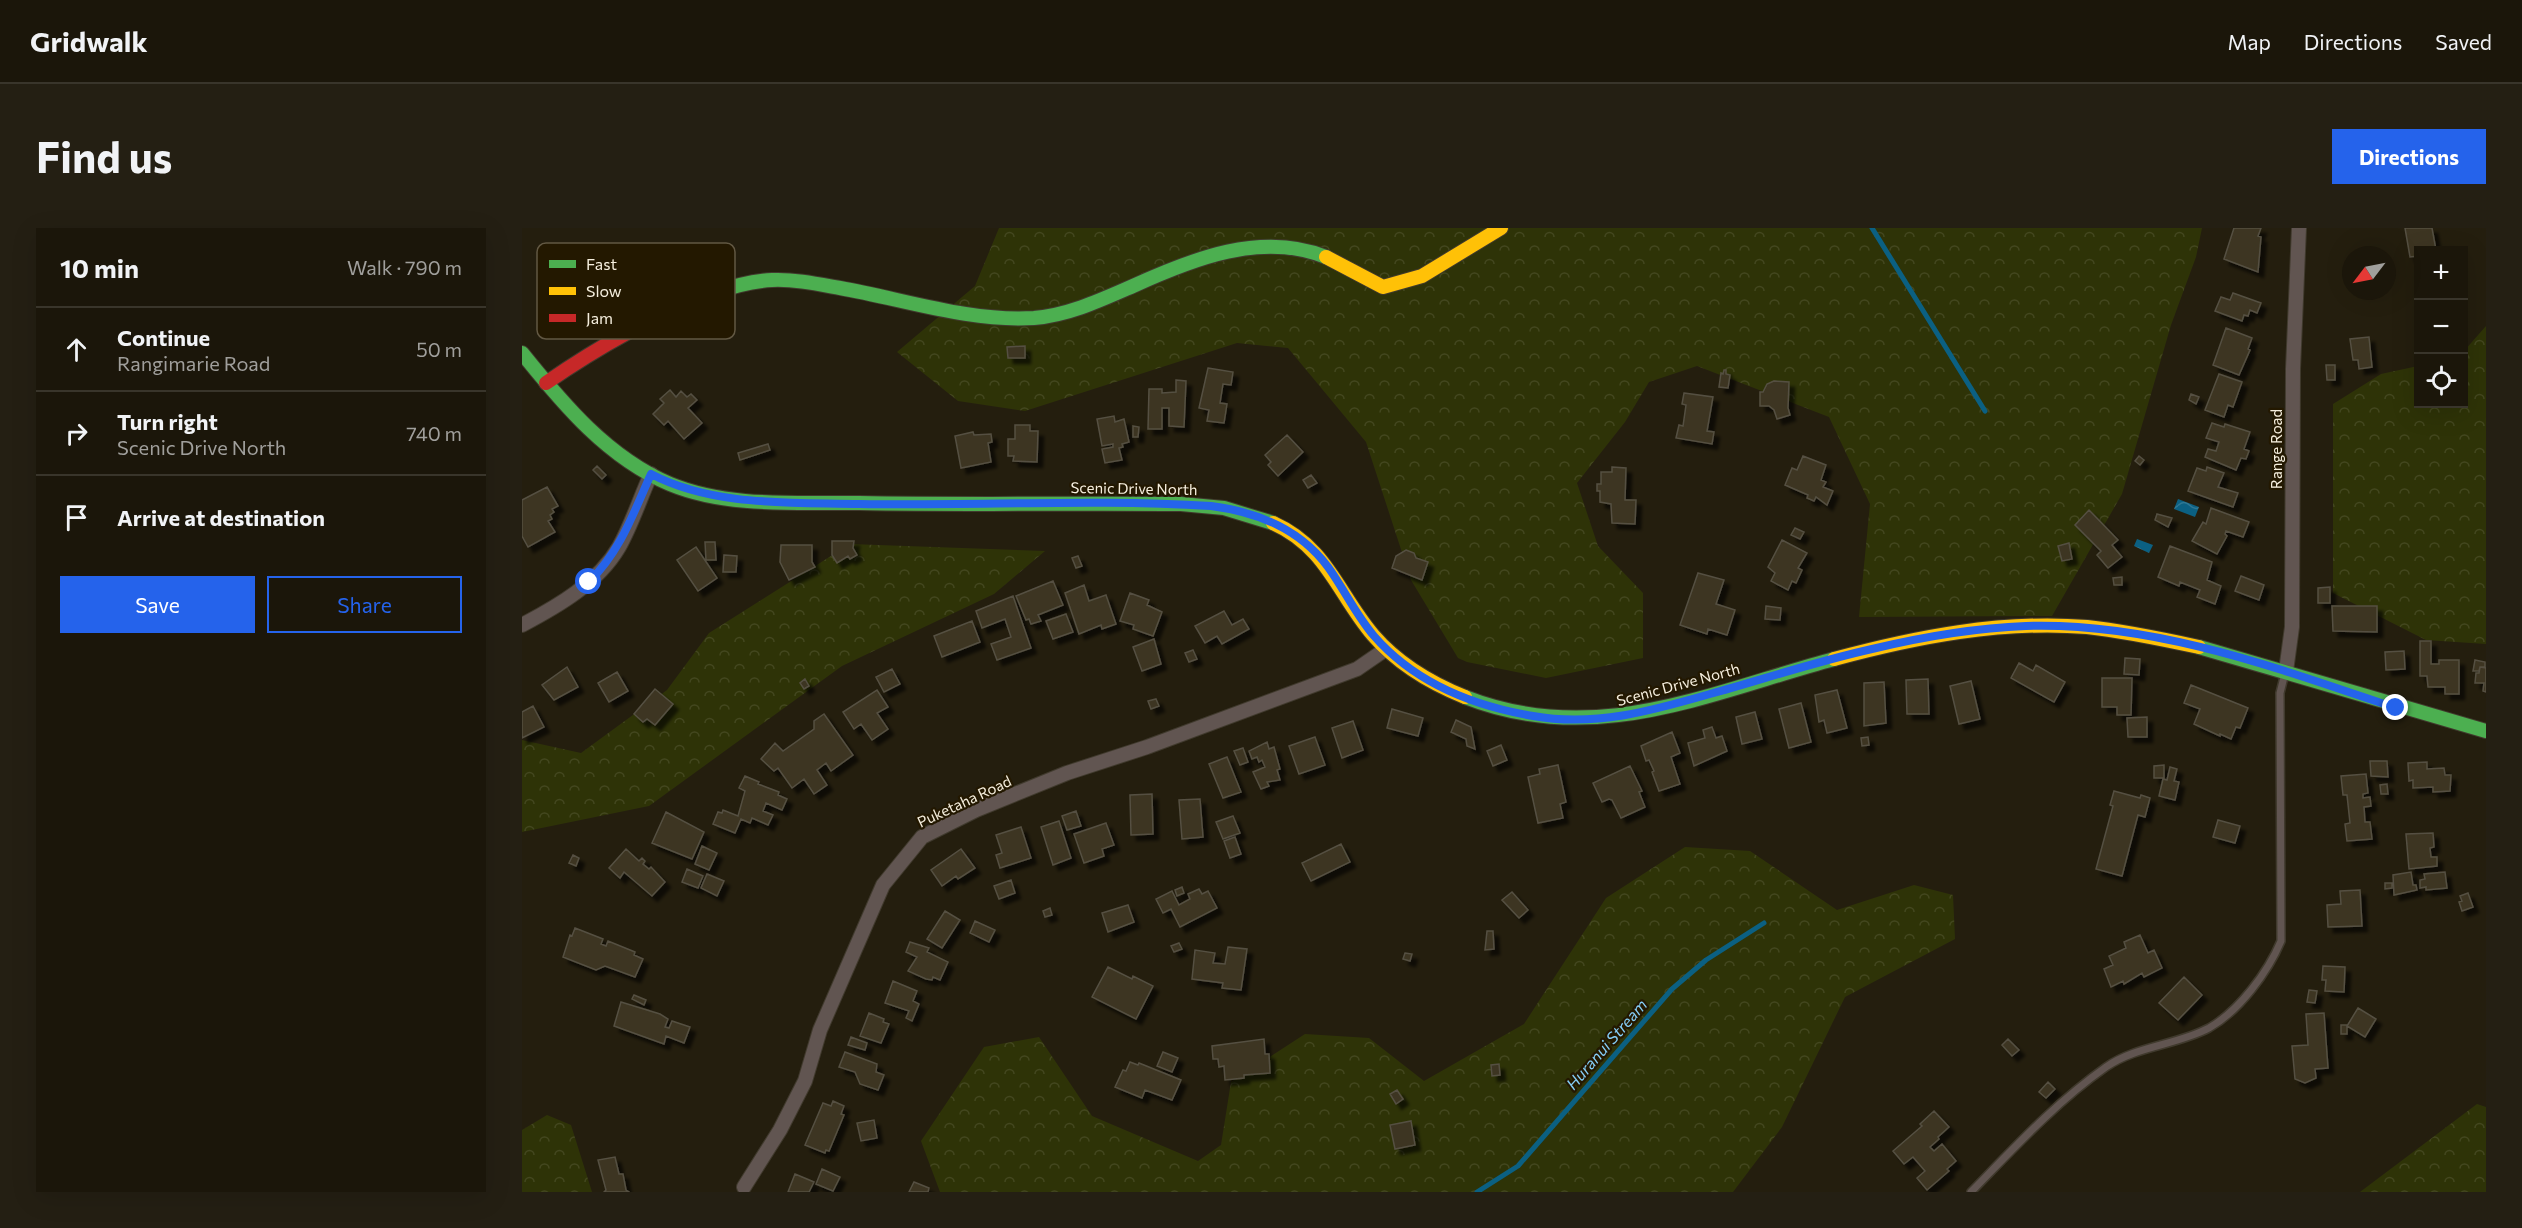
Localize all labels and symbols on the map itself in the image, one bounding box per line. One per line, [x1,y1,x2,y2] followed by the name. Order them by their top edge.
[537,243,735,339] legend
[2342,246,2396,300] north arrow
[586,254,617,273] text: Fast
[586,281,622,300] text: Slow
[586,308,613,327] text: Jam
[2267,409,2285,489] street label: Range Road
[1070,478,1198,498] street label: Scenic Drive North
[575,568,601,594] route start
[1614,659,1742,709] street label: Scenic Drive North
[2382,694,2408,720] route end
[914,771,1014,831] street label: Puketaha Road
[1562,995,1650,1093] water label: Huranui Stream

